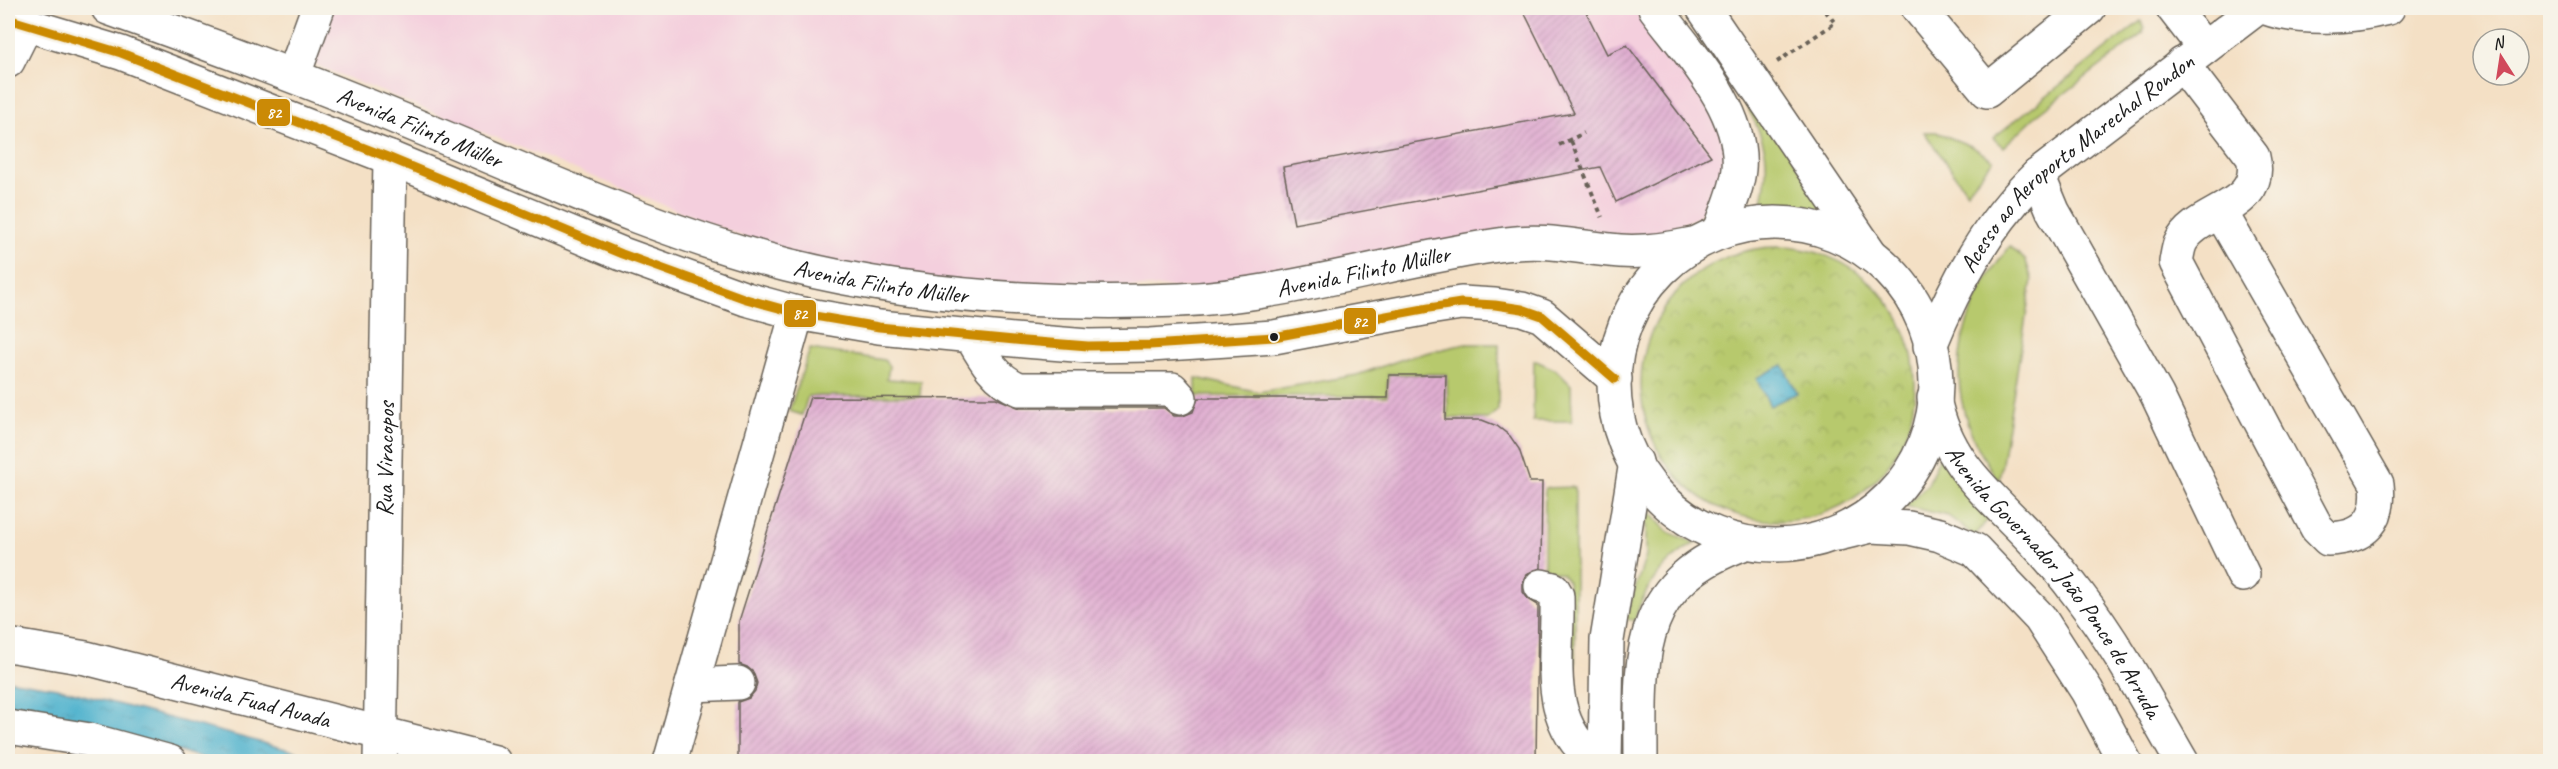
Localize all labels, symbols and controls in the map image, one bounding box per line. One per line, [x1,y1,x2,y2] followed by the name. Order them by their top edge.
[2471,27,2531,87] north arrow
[2491,32,2508,54] text: N
[1953,46,2200,278] street label: Acesso ao Aeroporto Marechal Rondon
[333,80,509,176] street label: Avenida Filinto Müller
[256,98,291,127] line badge: 82
[267,103,283,123] text: 82
[1274,238,1455,304] street label: Avenida Filinto Müller
[791,252,972,310] street label: Avenida Filinto Müller
[783,299,817,328] line badge: 82
[793,304,809,324] text: 82
[1343,307,1377,335] line badge: 82
[1353,312,1369,332] text: 82
[1268,331,1280,343] unlabelled marker
[369,399,401,517] street label: Rua Viracopos
[1939,440,2170,725] street label: Avenida Governador João Ponce de Arruda
[168,665,335,735] street label: Avenida Fuad Auada

